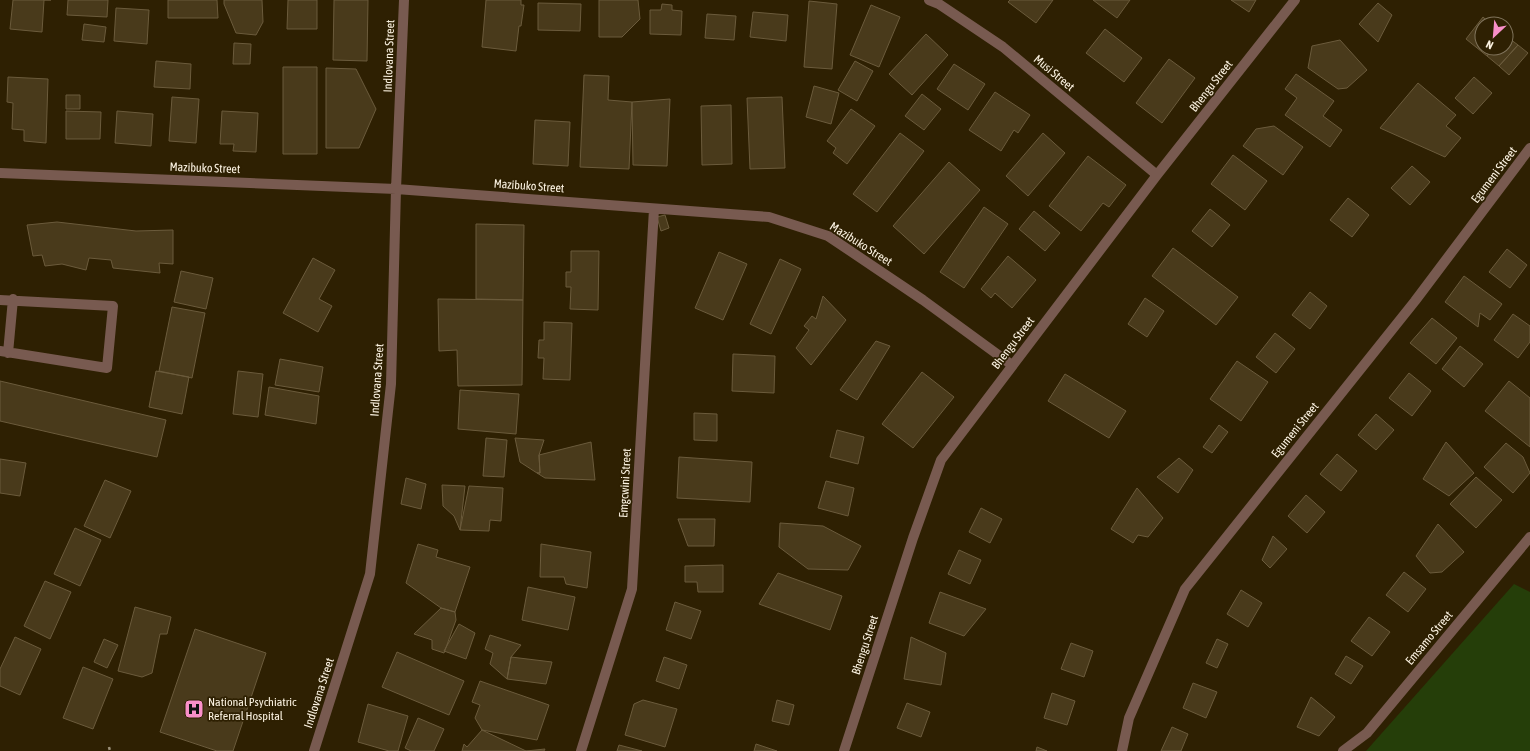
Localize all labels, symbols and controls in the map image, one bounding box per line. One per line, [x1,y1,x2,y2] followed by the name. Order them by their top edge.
[1474,16,1514,56] north arrow
[381,19,397,93] street label: Indlovana Street
[1484,38,1495,52] text: N
[1031,52,1078,94] street label: Musi Street
[1186,57,1236,115] street label: Bhengu Street
[1468,144,1520,206] street label: Egumeni Street
[169,160,241,176] street label: Mazibuko Street
[493,177,565,195] street label: Mazibuko Street
[827,219,895,269] street label: Mazibuko Street
[989,314,1037,372] street label: Bhengu Street
[367,343,387,417] street label: Indlovana Street
[1269,399,1322,460] street label: Egumeni Street
[616,447,634,518] street label: Emgcwini Street
[1402,608,1456,668] street label: Emsamo Street
[849,613,881,677] street label: Bhengu Street
[301,656,337,730] street label: Indlovana Street
[208,695,297,723] place label: National Psychiatric Referral Hospital
[183,698,205,720] hospital icon: National Psychiatric Referral Hospital

